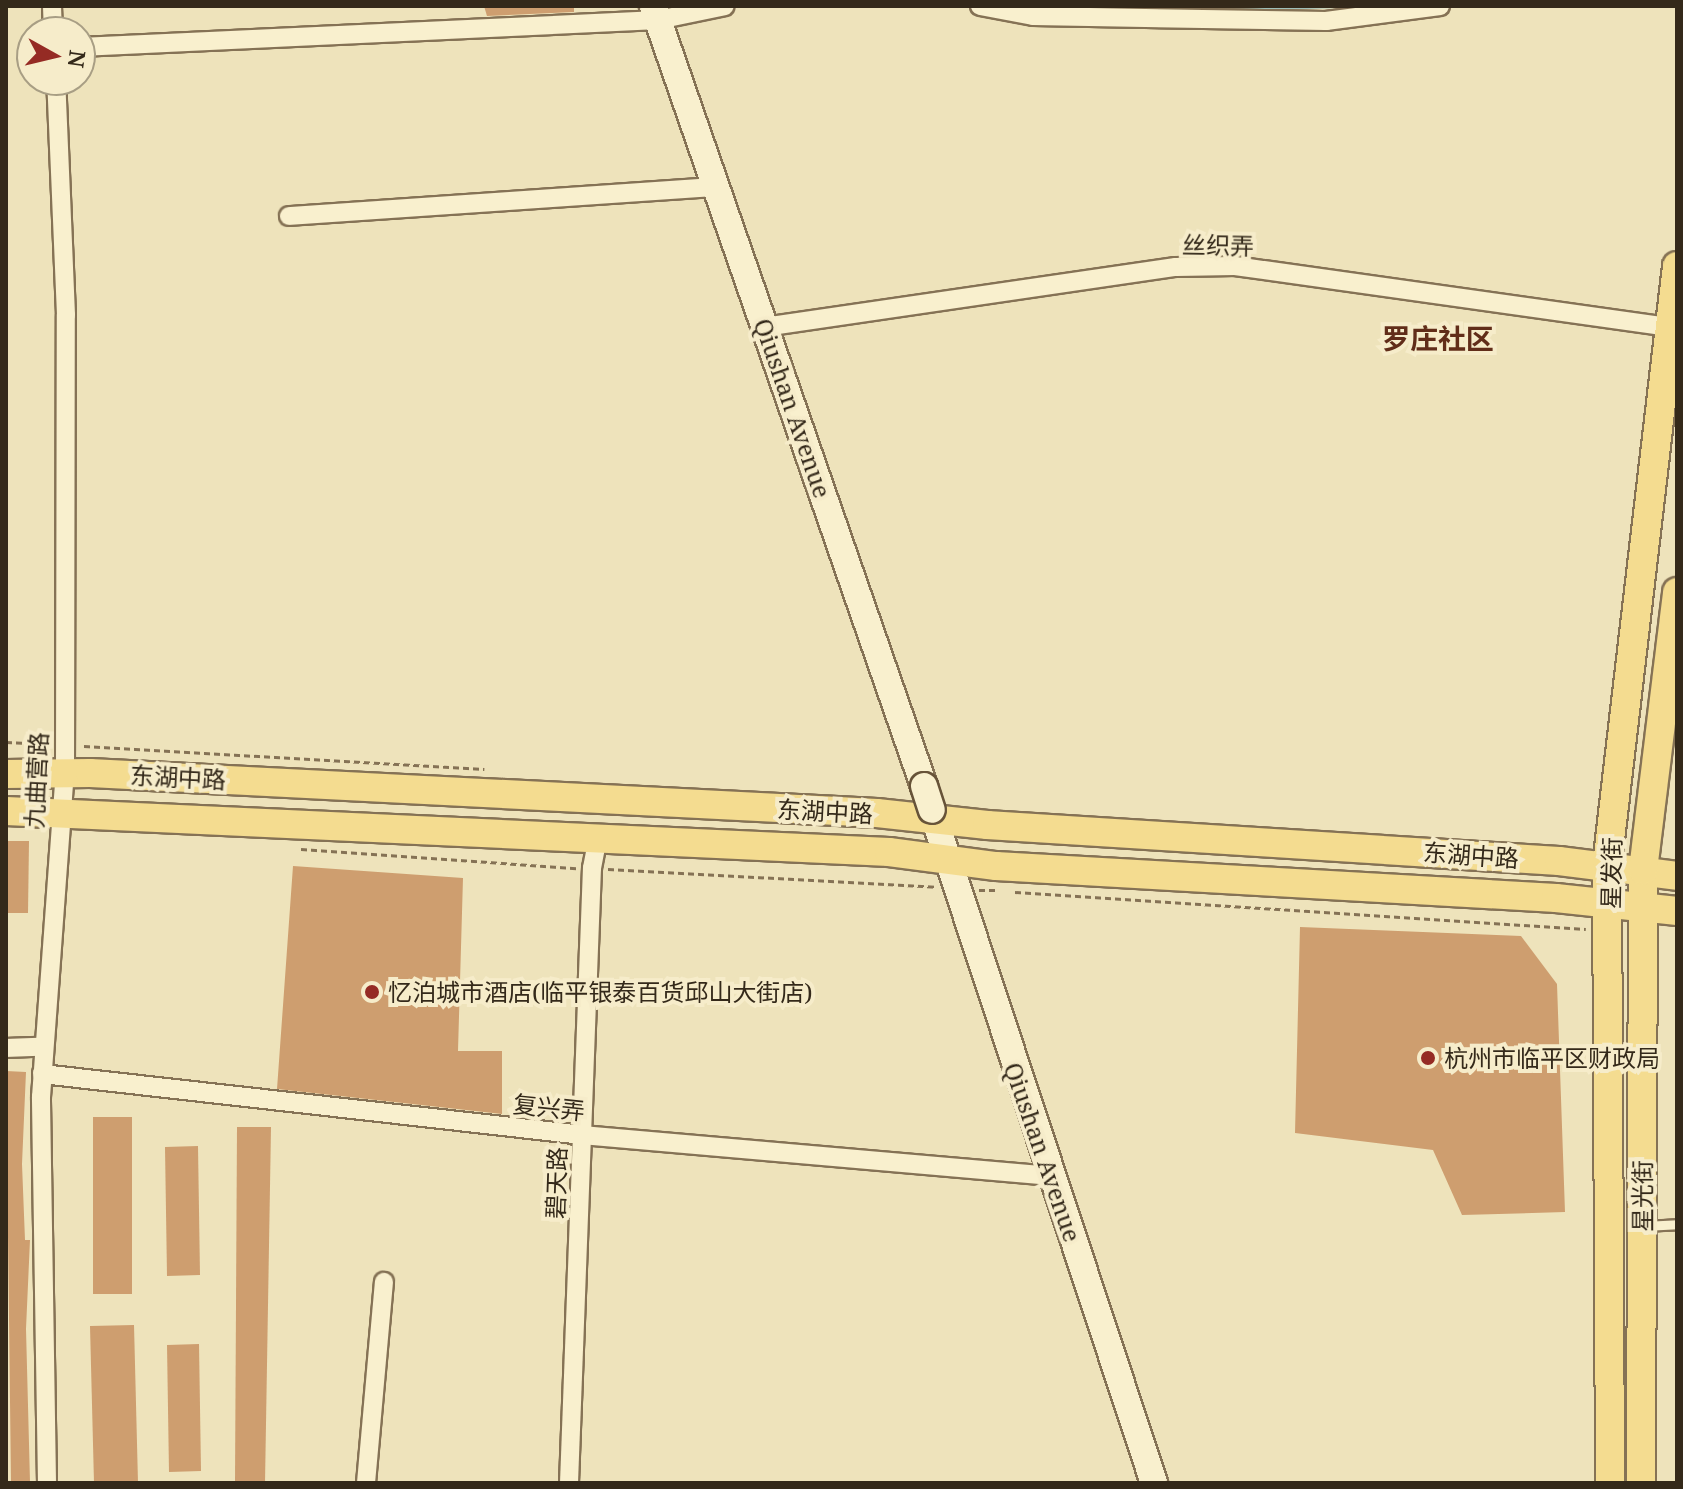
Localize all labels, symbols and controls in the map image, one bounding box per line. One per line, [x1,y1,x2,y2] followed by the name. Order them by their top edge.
[16,16,96,96] north arrow
[62,48,94,70] text: N
[1182,230,1254,260] street label: 丝织弄
[749,315,837,501] street label: Qiushan Avenue
[1382,321,1494,355] district label: 罗庄社区
[19,731,53,829] street label: 九曲营路
[129,760,227,794] street label: 东湖中路
[776,794,874,828] street label: 东湖中路
[1422,837,1520,873] street label: 东湖中路
[1596,837,1626,909] street label: 星发街
[388,978,813,1006] place label: 忆泊城市酒店(临平银泰百货邱山大街店)
[363,983,381,1001] marker: 忆泊城市酒店(临平银泰百货邱山大街店)
[1444,1044,1660,1072] place label: 杭州市临平区财政局
[1419,1049,1437,1067] marker: 杭州市临平区财政局
[999,1059,1087,1245] street label: Qiushan Avenue
[512,1089,586,1125] street label: 复兴弄
[540,1147,572,1219] street label: 碧天路
[1628,1160,1656,1232] street label: 星光街

